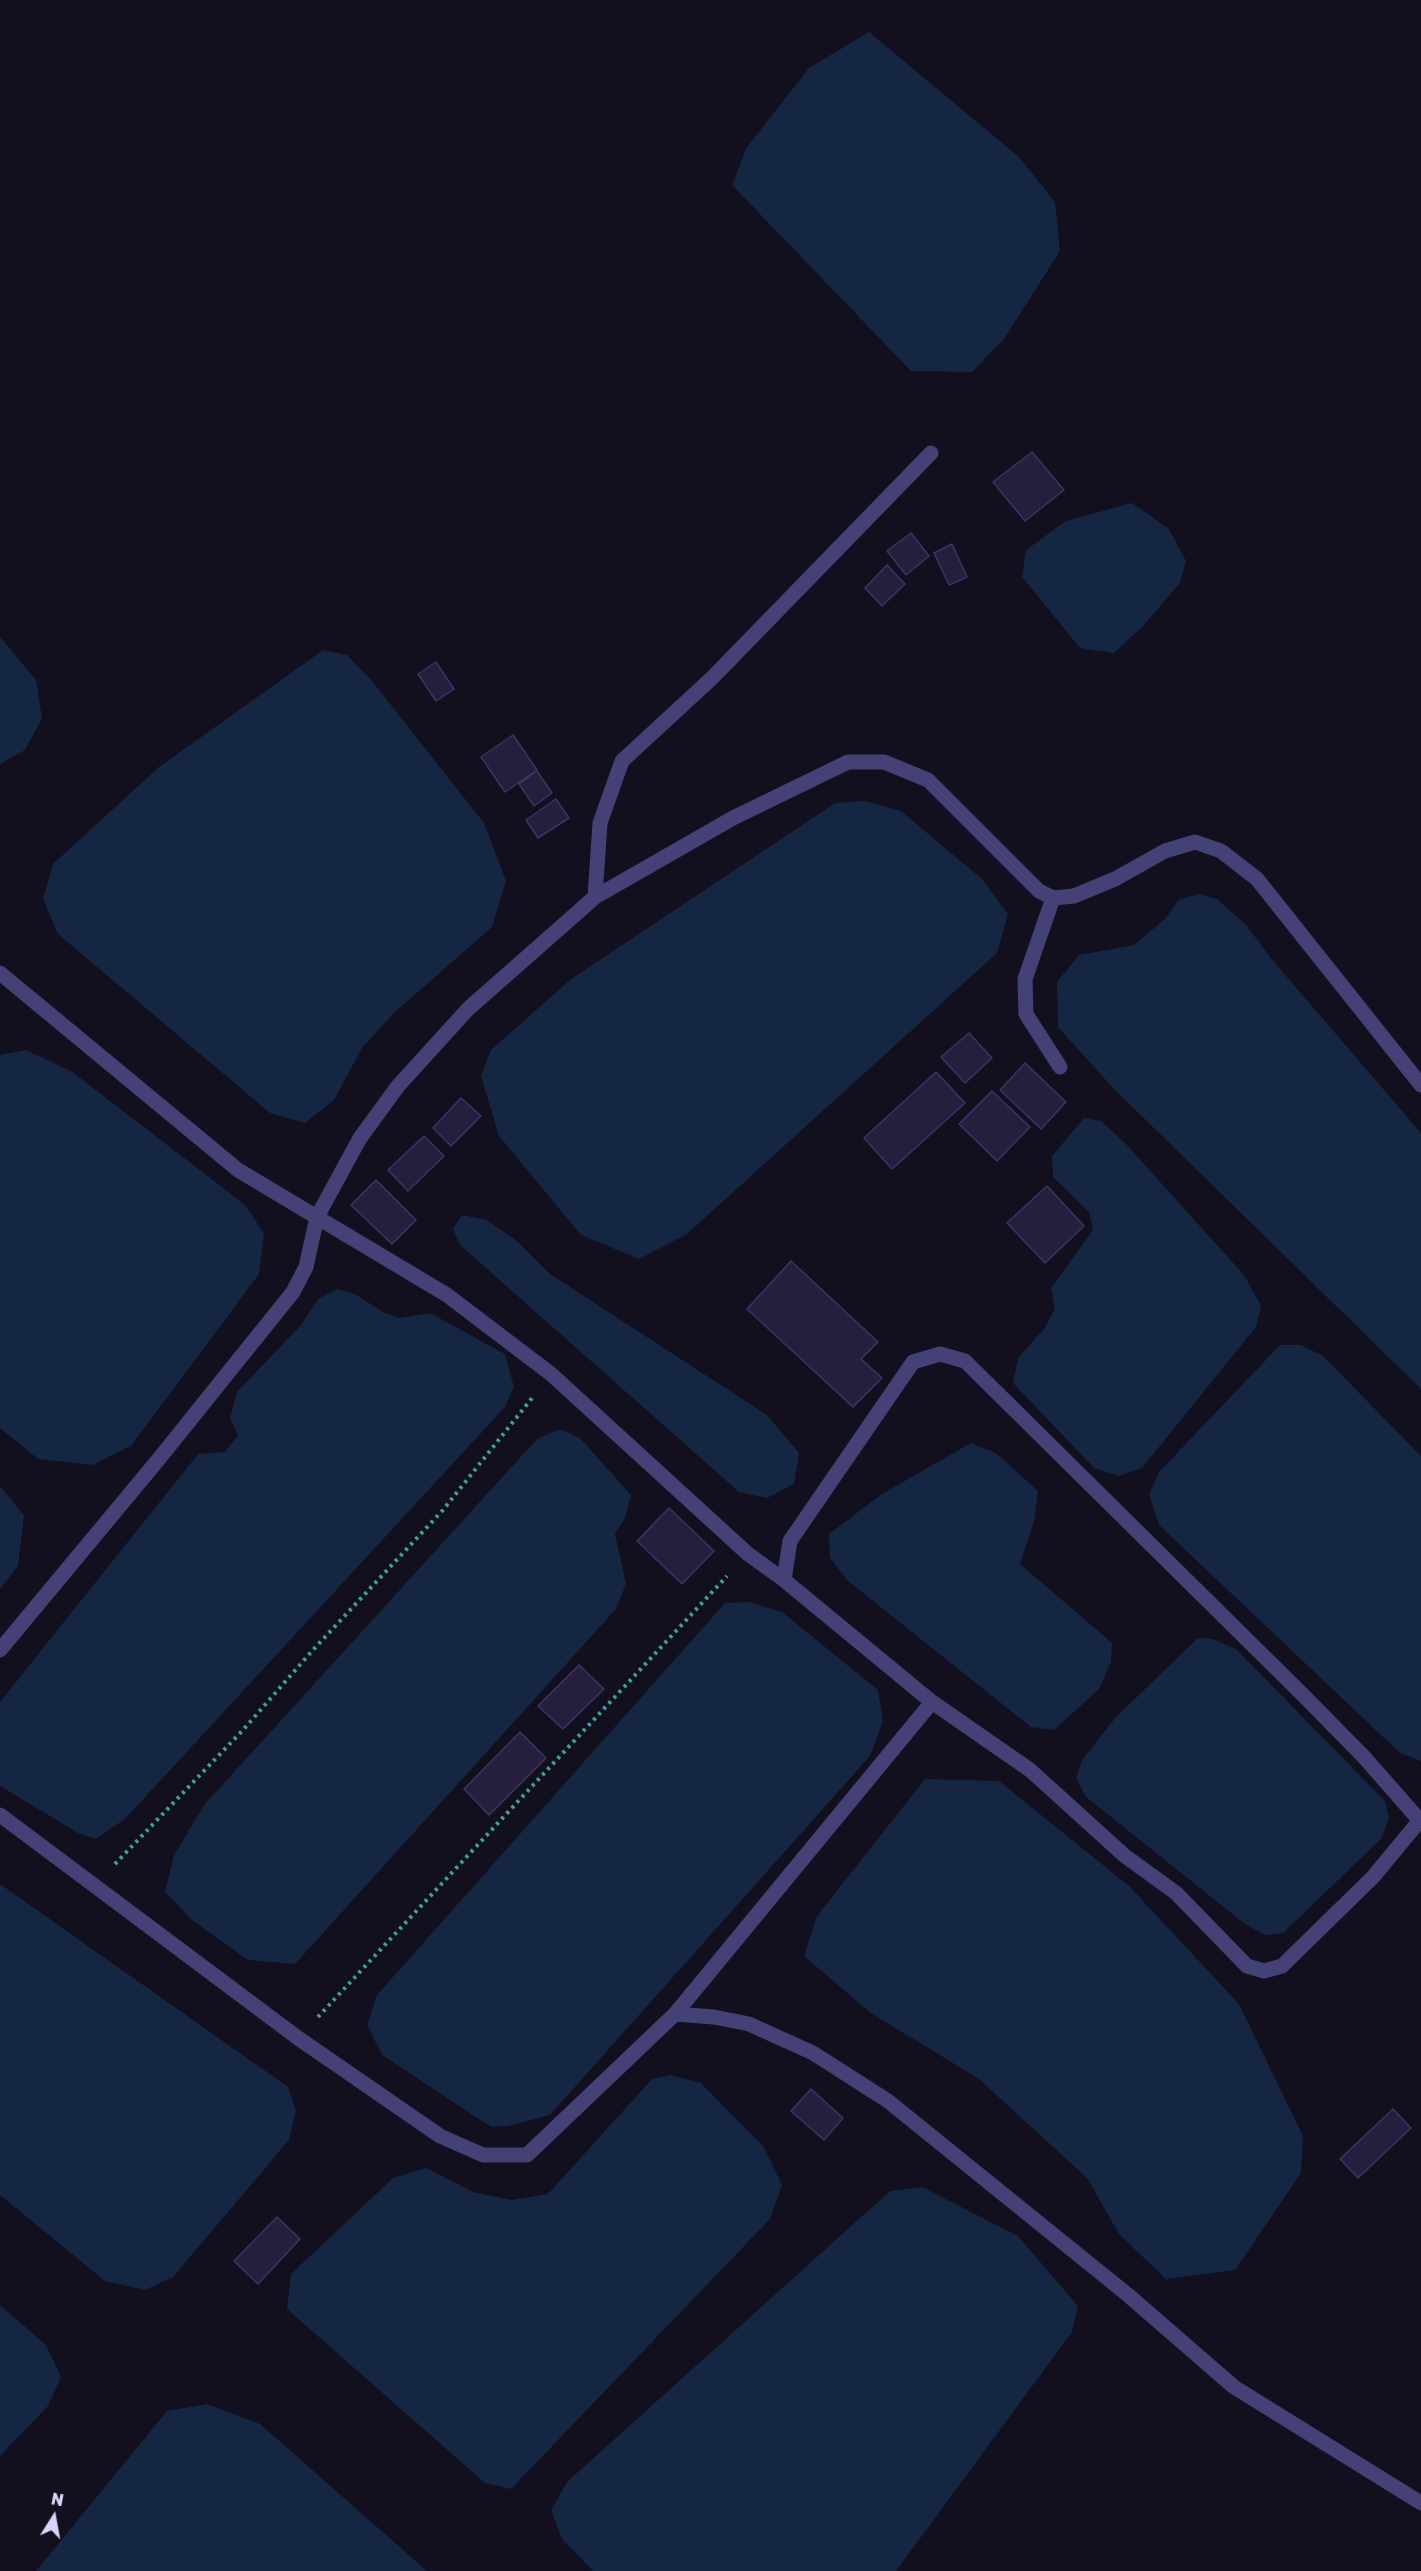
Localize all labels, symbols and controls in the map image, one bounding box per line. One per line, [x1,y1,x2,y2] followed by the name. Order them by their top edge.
[24,2487,84,2547] north arrow
[50,2488,65,2510] text: N

